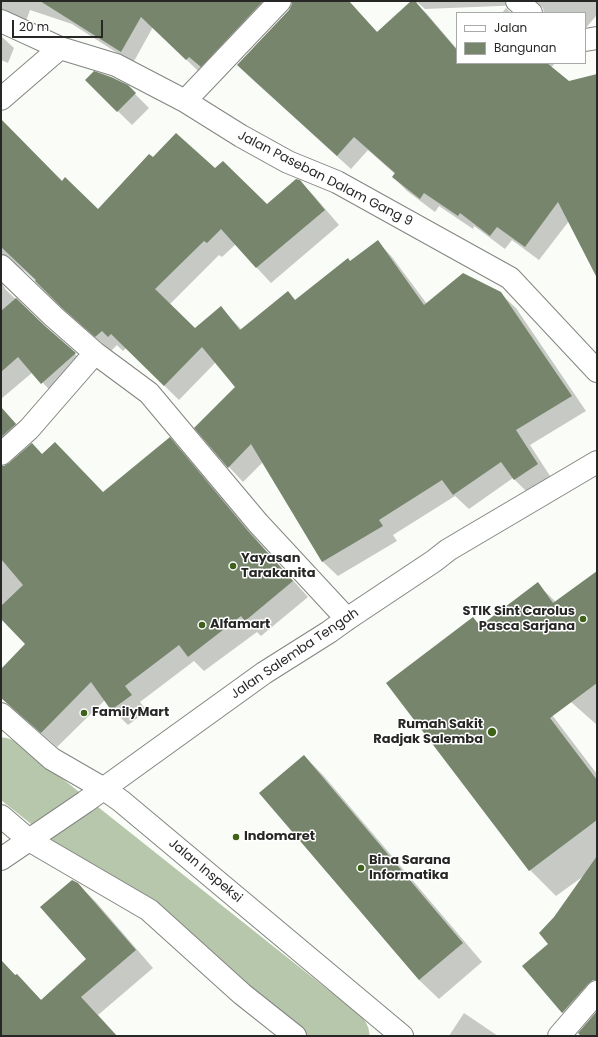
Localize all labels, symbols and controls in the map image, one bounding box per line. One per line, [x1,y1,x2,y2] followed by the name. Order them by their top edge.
[14,12,105,38] scale bar
[456,12,586,64] legend
[19,18,49,35] text: 20 m
[494,19,527,36] text: Jalan
[494,39,556,56] text: Bangunan
[235,128,415,230] street label: Jalan Paseban Dalam Gang 9
[241,551,315,582] place label: Yayasan Tarakanita
[228,561,238,571] marker: Yayasan Tarakanita
[463,604,575,635] place label: STIK Sint Carolus Pasca Sarjana
[228,605,362,703] street label: Jalan Salemba Tengah
[578,614,588,624] marker: STIK Sint Carolus Pasca Sarjana
[210,617,270,633] place label: Alfamart
[197,620,207,630] marker: Alfamart
[92,705,169,721] place label: FamilyMart
[79,708,89,718] marker: FamilyMart
[373,717,483,748] place label: Rumah Sakit Radjak Salemba
[486,726,498,738] marker: Rumah Sakit Radjak Salemba
[244,829,315,845] place label: Indomaret
[231,832,241,842] marker: Indomaret
[165,836,245,906] street label: Jalan Inspeksi
[369,853,451,884] place label: Bina Sarana Informatika
[356,863,366,873] marker: Bina Sarana Informatika

